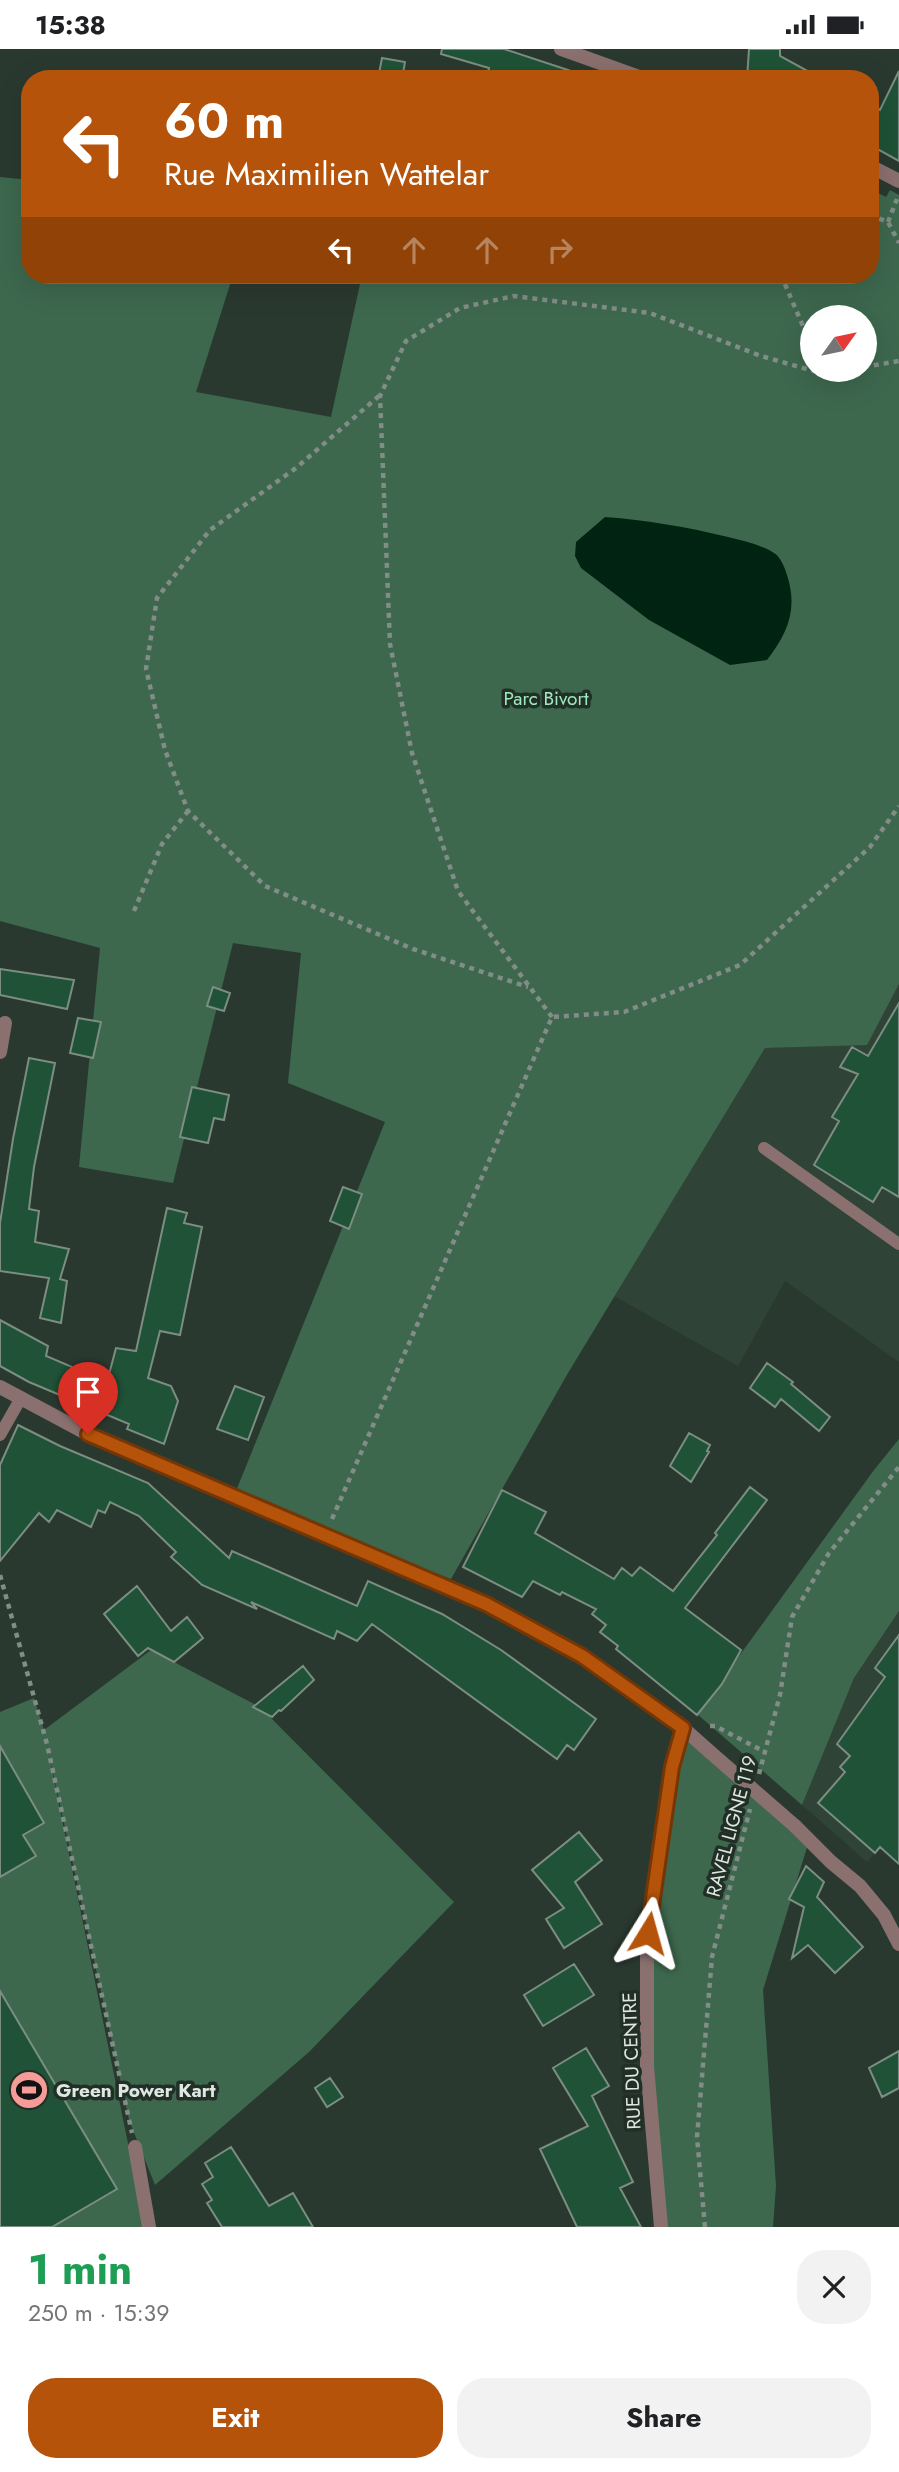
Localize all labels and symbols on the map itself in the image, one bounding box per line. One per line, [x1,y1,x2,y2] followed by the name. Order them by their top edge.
[800,305,877,381] north arrow
[503,685,589,712] park label: Parc Bivort
[58,1362,118,1434] pin
[700,1752,763,1900] street label: RAVEL LIGNE 119
[611,1896,685,1970] position arrow
[616,1992,647,2130] street label: RUE DU CENTRE
[8,2069,50,2111] sports icon: Green Power Kart
[56,2077,216,2104] place label: Green Power Kart

